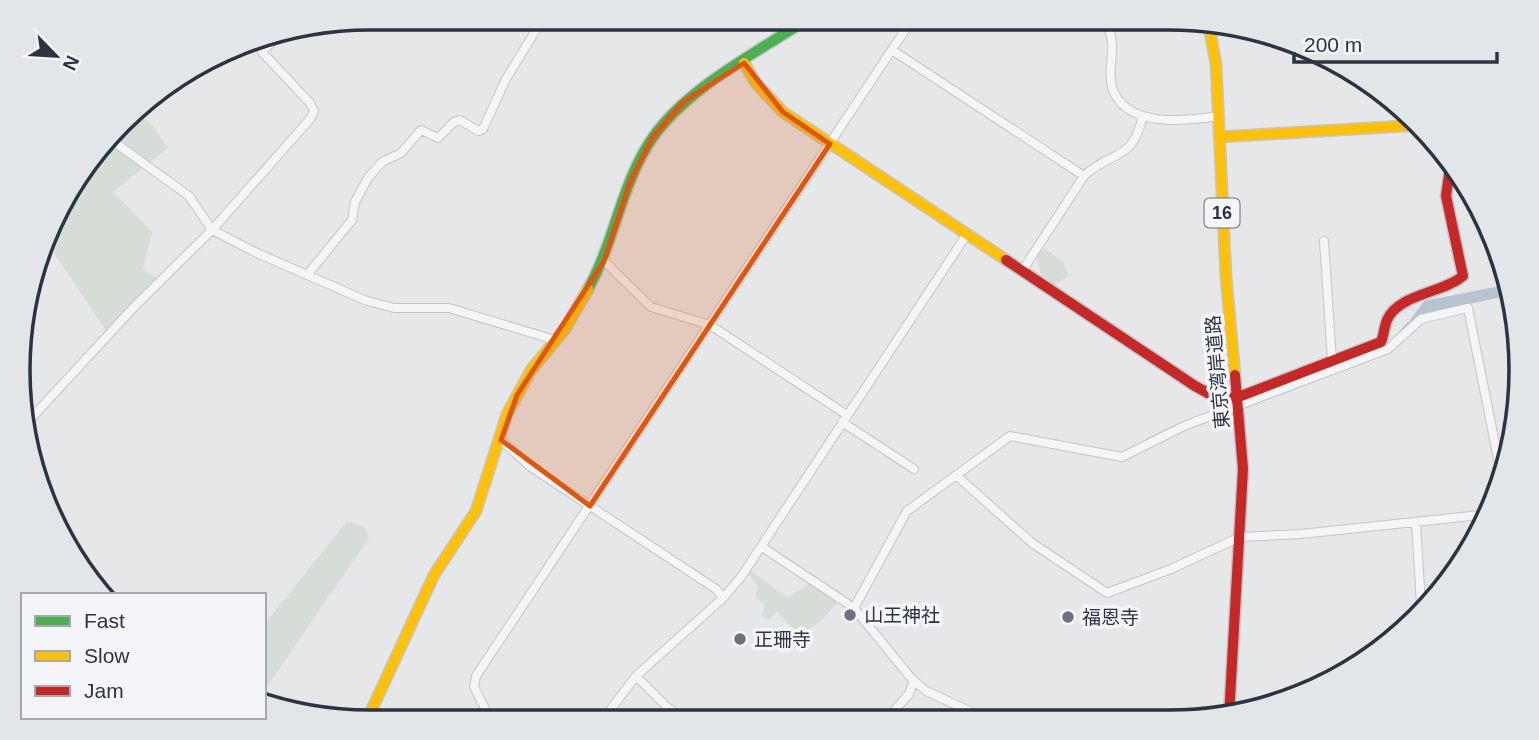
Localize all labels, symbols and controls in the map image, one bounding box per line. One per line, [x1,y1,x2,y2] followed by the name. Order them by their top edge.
[21,21,91,91] north arrow
[1294,21,1497,65] scale bar
[1304,33,1362,56] text: 200 m
[59,52,83,74] text: N
[1204,198,1240,228] road number: 16
[1202,314,1233,430] street label: 東京湾岸道路
[21,593,266,719] legend
[864,605,940,626] place label: 山王神社
[842,607,858,623] marker: 山王神社
[1082,607,1139,628] place label: 福恩寺
[84,609,125,632] text: Fast
[1060,609,1076,625] marker: 福恩寺
[754,629,811,650] place label: 正珊寺
[732,631,748,647] marker: 正珊寺
[84,644,130,667] text: Slow
[84,679,124,702] text: Jam

